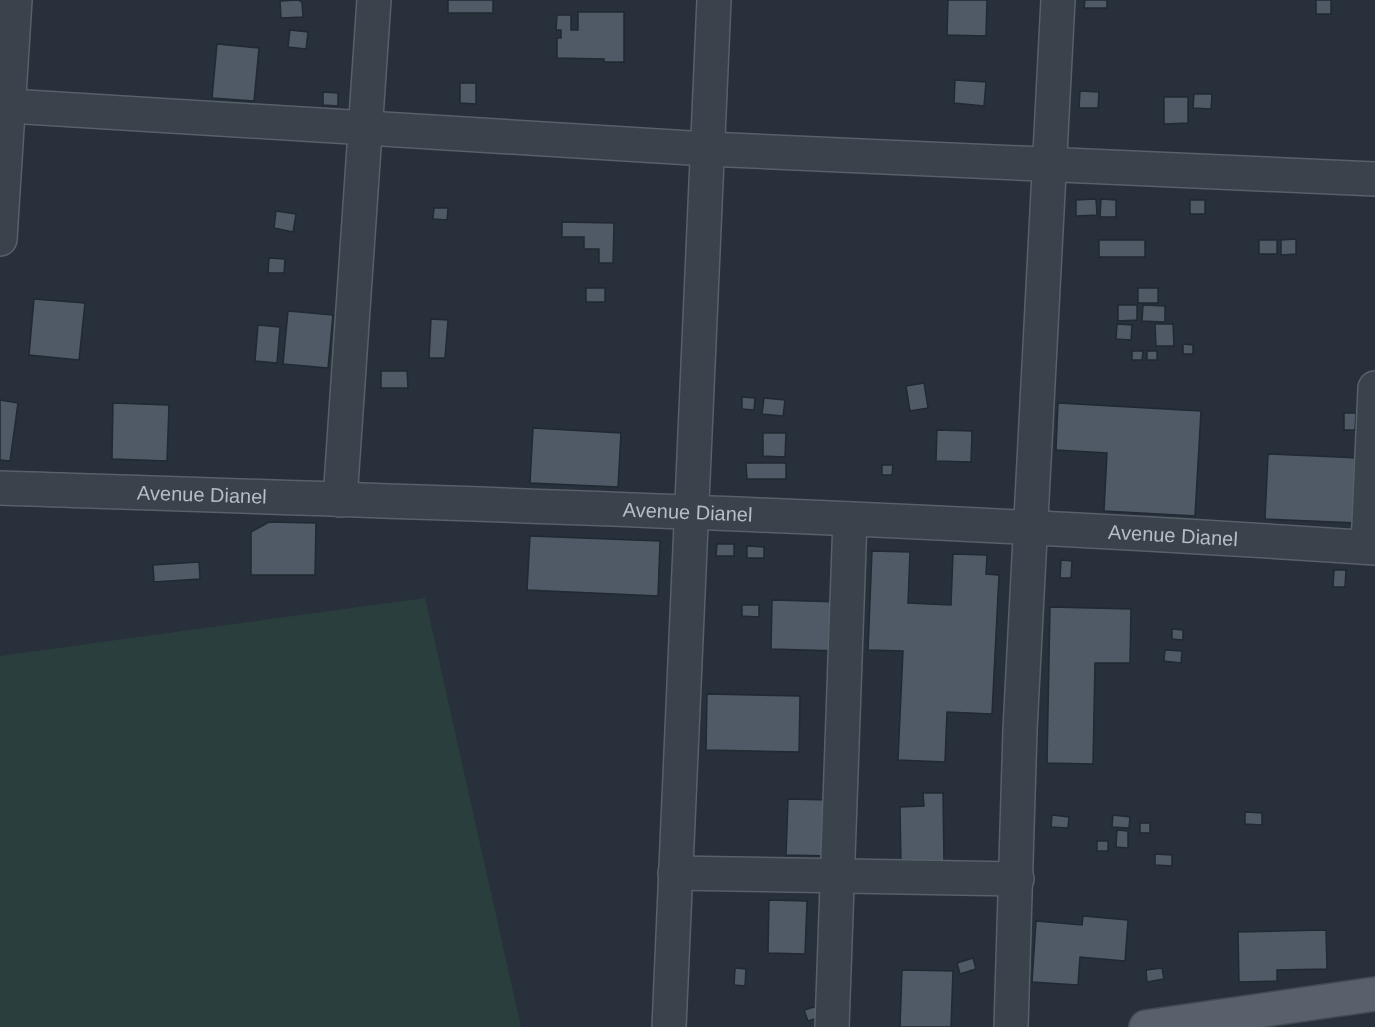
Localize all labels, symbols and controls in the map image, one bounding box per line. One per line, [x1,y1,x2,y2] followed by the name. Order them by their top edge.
[137,481,267,508] street label: Avenue Dianel
[622,498,753,526] street label: Avenue Dianel
[1108,521,1238,550] street label: Avenue Dianel

